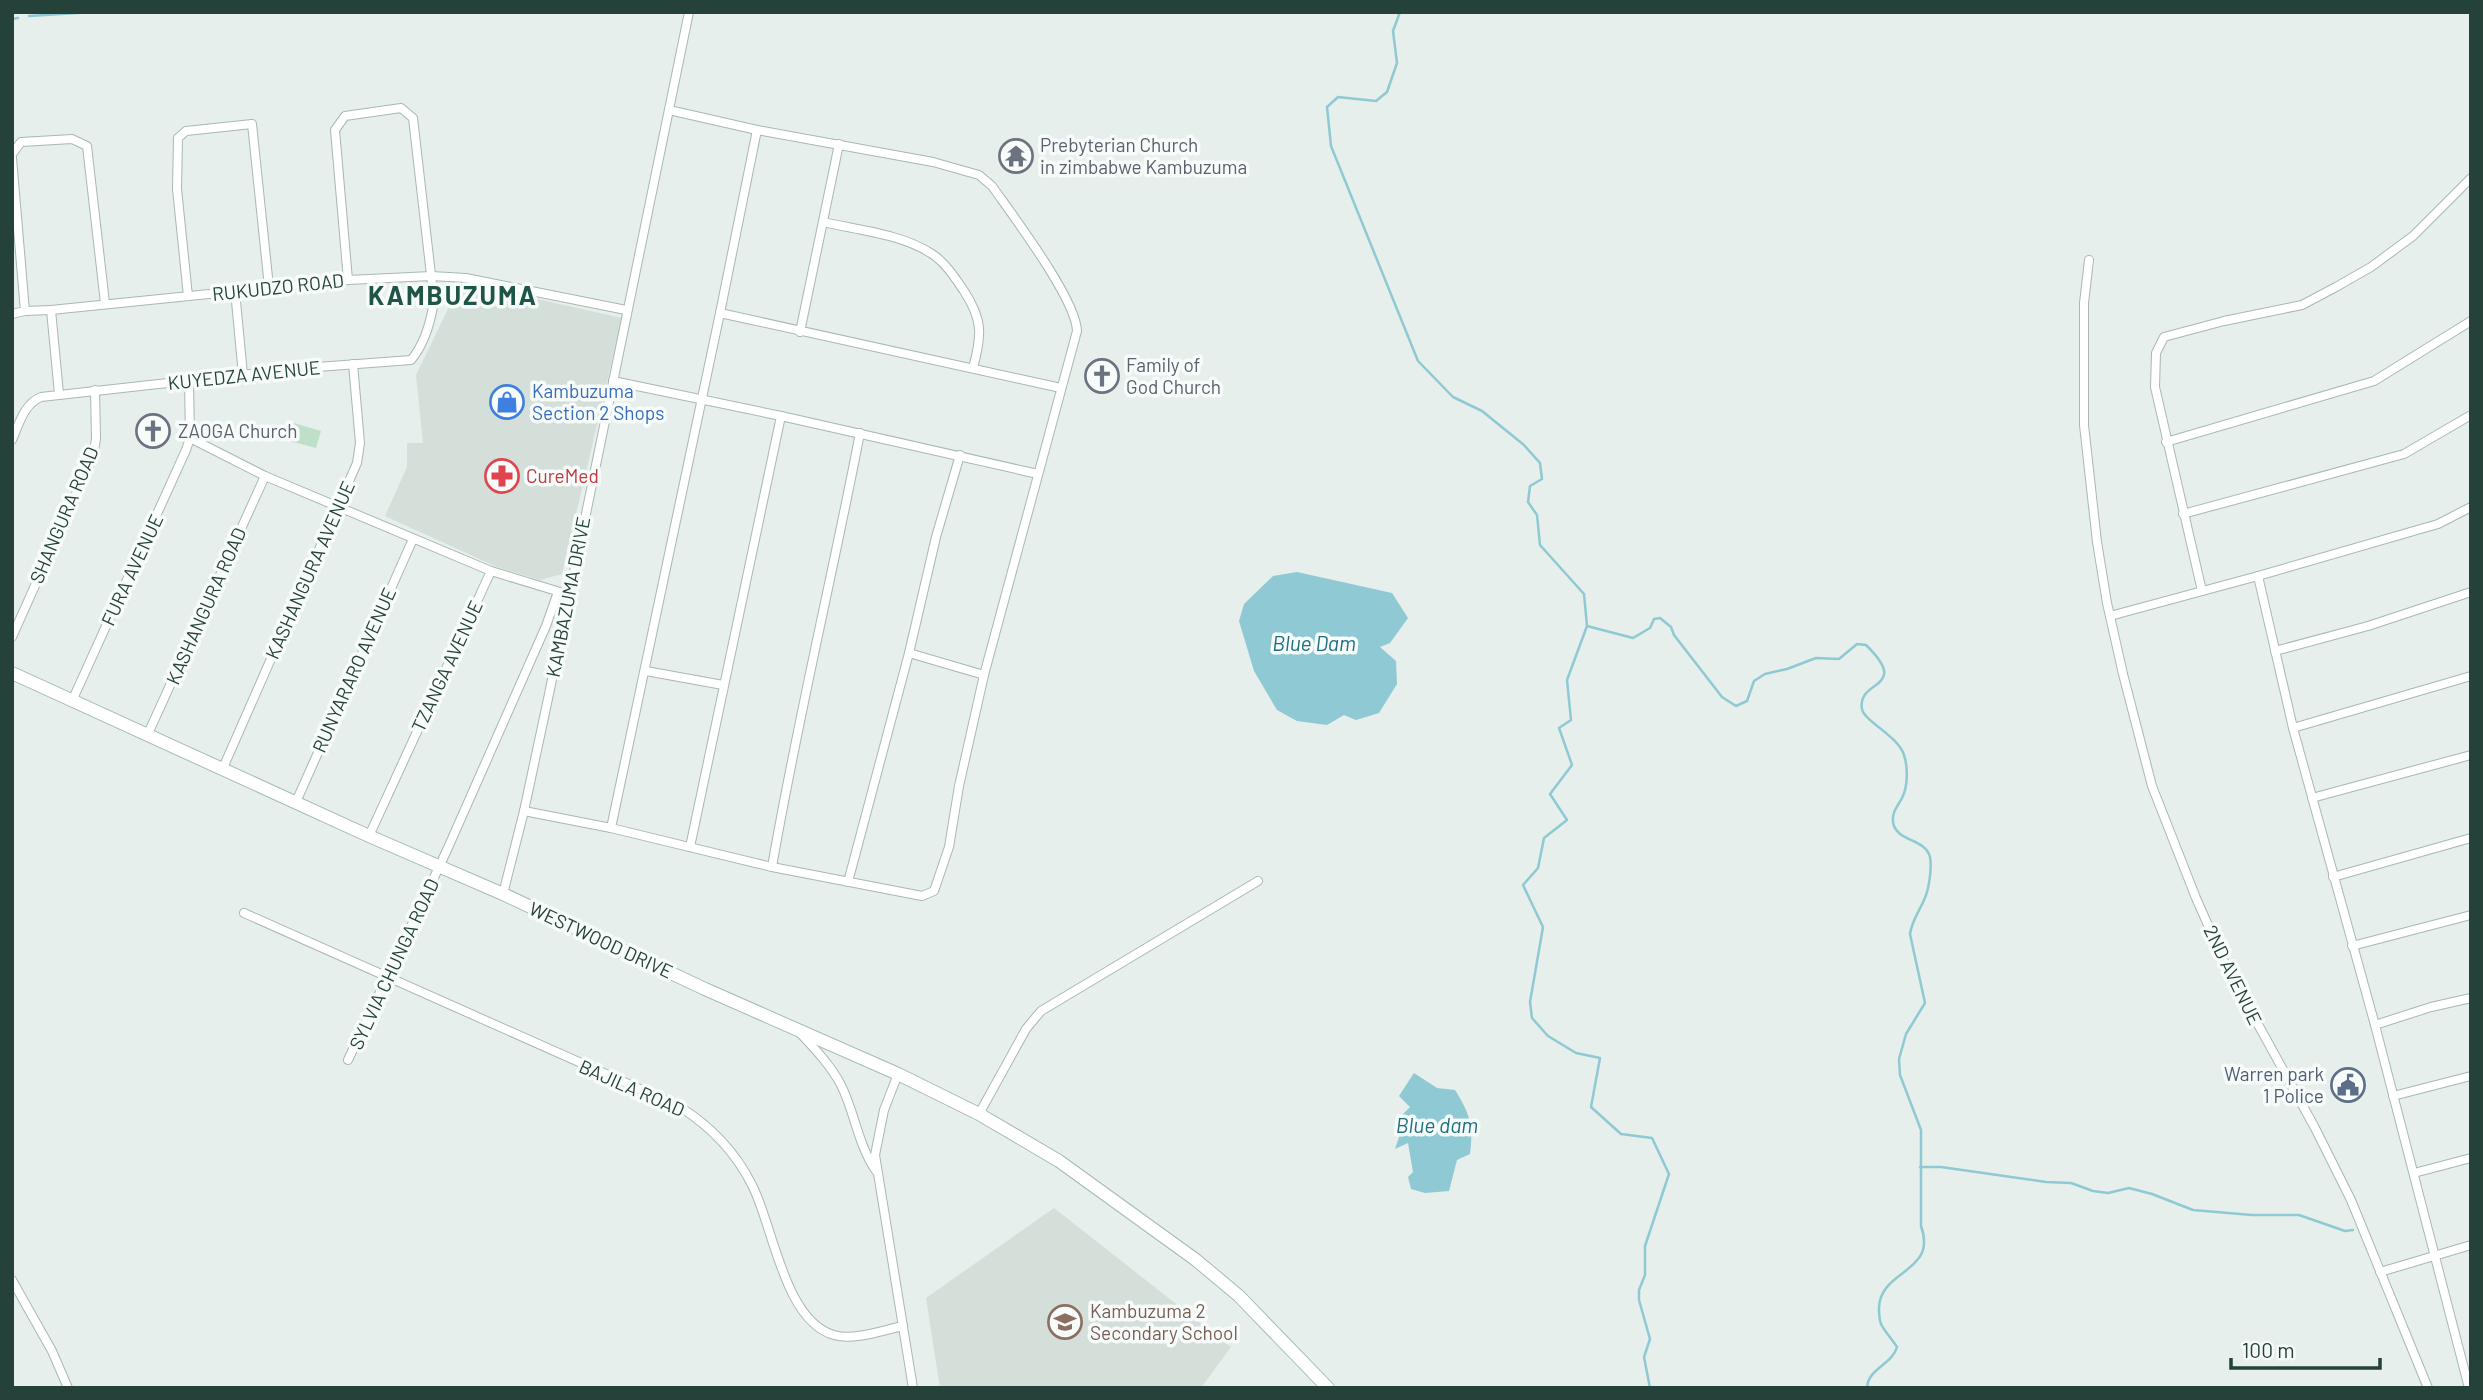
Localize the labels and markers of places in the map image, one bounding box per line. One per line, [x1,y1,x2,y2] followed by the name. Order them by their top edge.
[1040,133,1247,178] place label: Prebyterian Church in zimbabwe Kambuzuma
[997,137,1035,175] temple icon: Prebyterian Church in zimbabwe Kambuzuma
[1126,353,1221,398] place label: Family of God Church
[1083,357,1121,395] church icon: Family of God Church
[532,379,664,424] place label: Kambuzuma Section 2 Shops
[488,383,526,421] shop icon: Kambuzuma Section 2 Shops
[134,412,172,450] church icon: ZAOGA Church
[178,419,297,442] place label: ZAOGA Church
[483,457,521,495] pharmacy icon: CureMed
[526,464,599,487] place label: CureMed
[2224,1062,2324,1107] place label: Warren park 1 Police
[2329,1066,2367,1104] public building icon: Warren park 1 Police
[1090,1299,1238,1344] place label: Kambuzuma 2 Secondary School
[1046,1303,1084,1341] school or university icon: Kambuzuma 2 Secondary School

